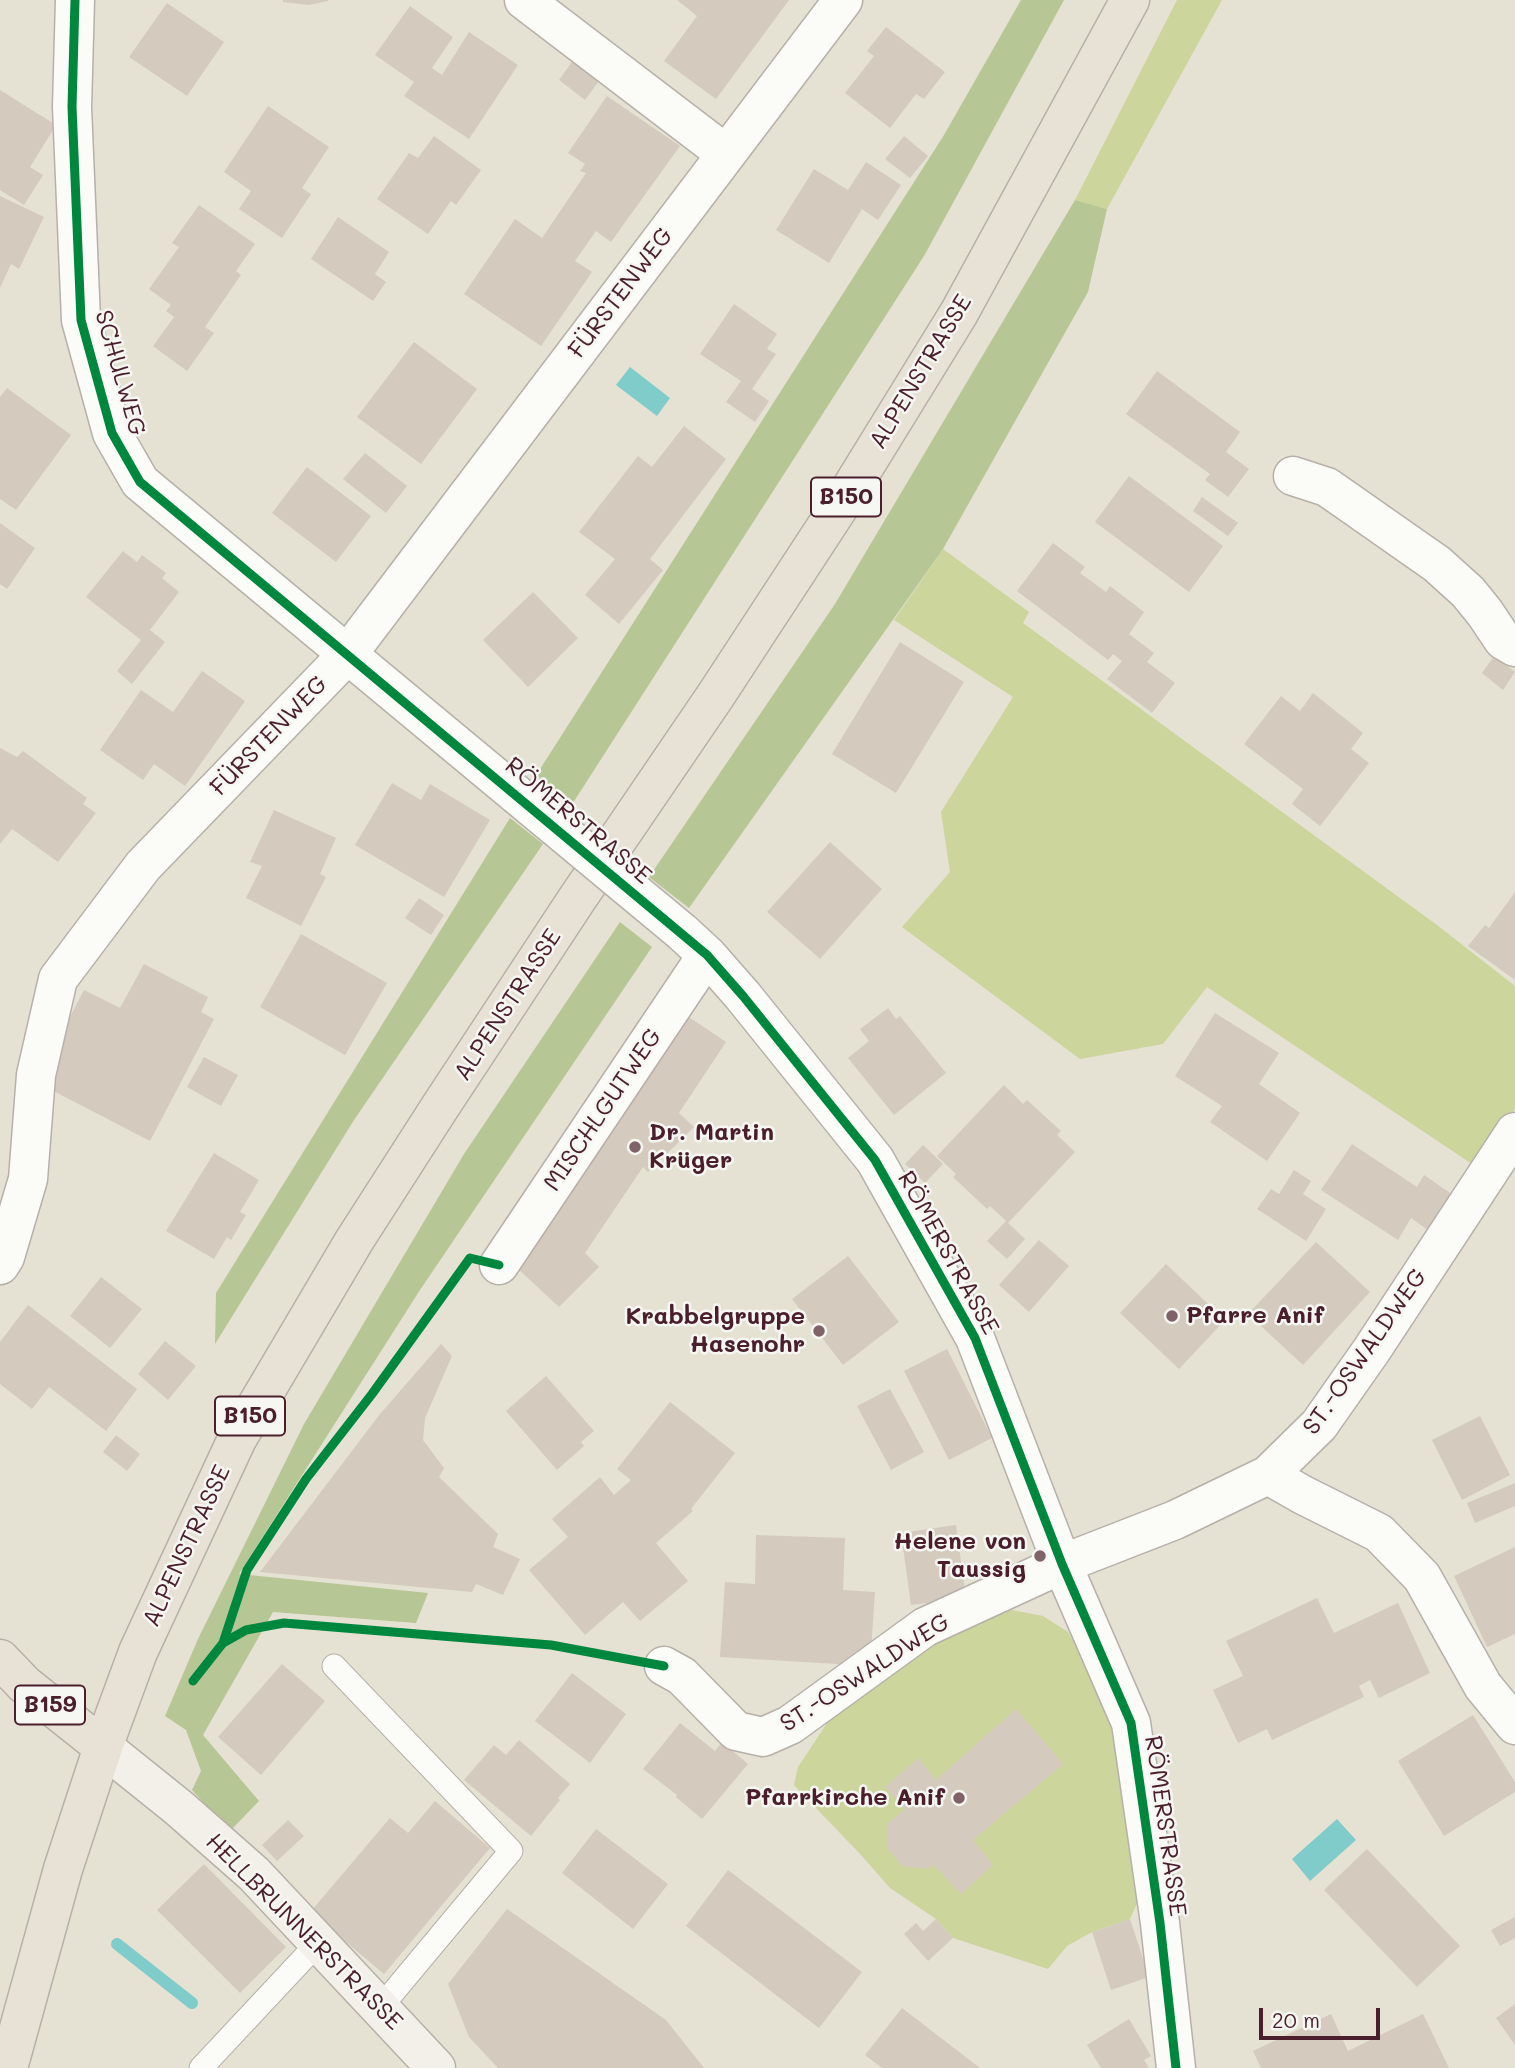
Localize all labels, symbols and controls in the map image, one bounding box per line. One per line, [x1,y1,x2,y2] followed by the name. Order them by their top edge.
[563,222,679,364] street label: FÜRSTENWEG
[864,290,978,454] street label: ALPENSTRASSE
[88,307,152,439] street label: SCHULWEG
[811,477,881,516] road number: B150
[205,670,333,802] street label: FÜRSTENWEG
[499,751,657,891] street label: RÖMERSTRASSE
[448,924,568,1086] street label: ALPENSTRASSE
[538,1023,668,1197] street label: MISCHLGUTWEG
[649,1119,774,1175] place label: Dr. Martin Krüger
[627,1139,643,1155] marker: Dr. Martin Krüger
[891,1166,1005,1340] street label: RÖMERSTRASSE
[1297,1263,1433,1441] street label: ST.-OSWALDWEG
[1186,1302,1324,1330] place label: Pfarre Anif
[626,1303,805,1359] place label: Krabbelgruppe Hasenohr
[1164,1308,1180,1324] marker: Pfarre Anif
[811,1323,827,1339] marker: Krabbelgruppe Hasenohr
[215,1396,285,1436] road number: B150
[137,1461,237,1631] street label: ALPENSTRASSE
[894,1528,1026,1584] place label: Helene von Taussig
[1032,1548,1048,1564] marker: Helene von Taussig
[775,1608,955,1738] street label: ST.-OSWALDWEG
[15,1686,85,1724] road number: B159
[1138,1734,1192,1918] street label: RÖMERSTRASSE
[745,1784,945,1812] place label: Pfarrkirche Anif
[951,1790,967,1806] marker: Pfarrkirche Anif
[200,1828,408,2036] street label: HELLBRUNNERSTRASSE
[1263,1994,1384,2038] scale bar
[1272,2006,1320,2033] text: 20 m

